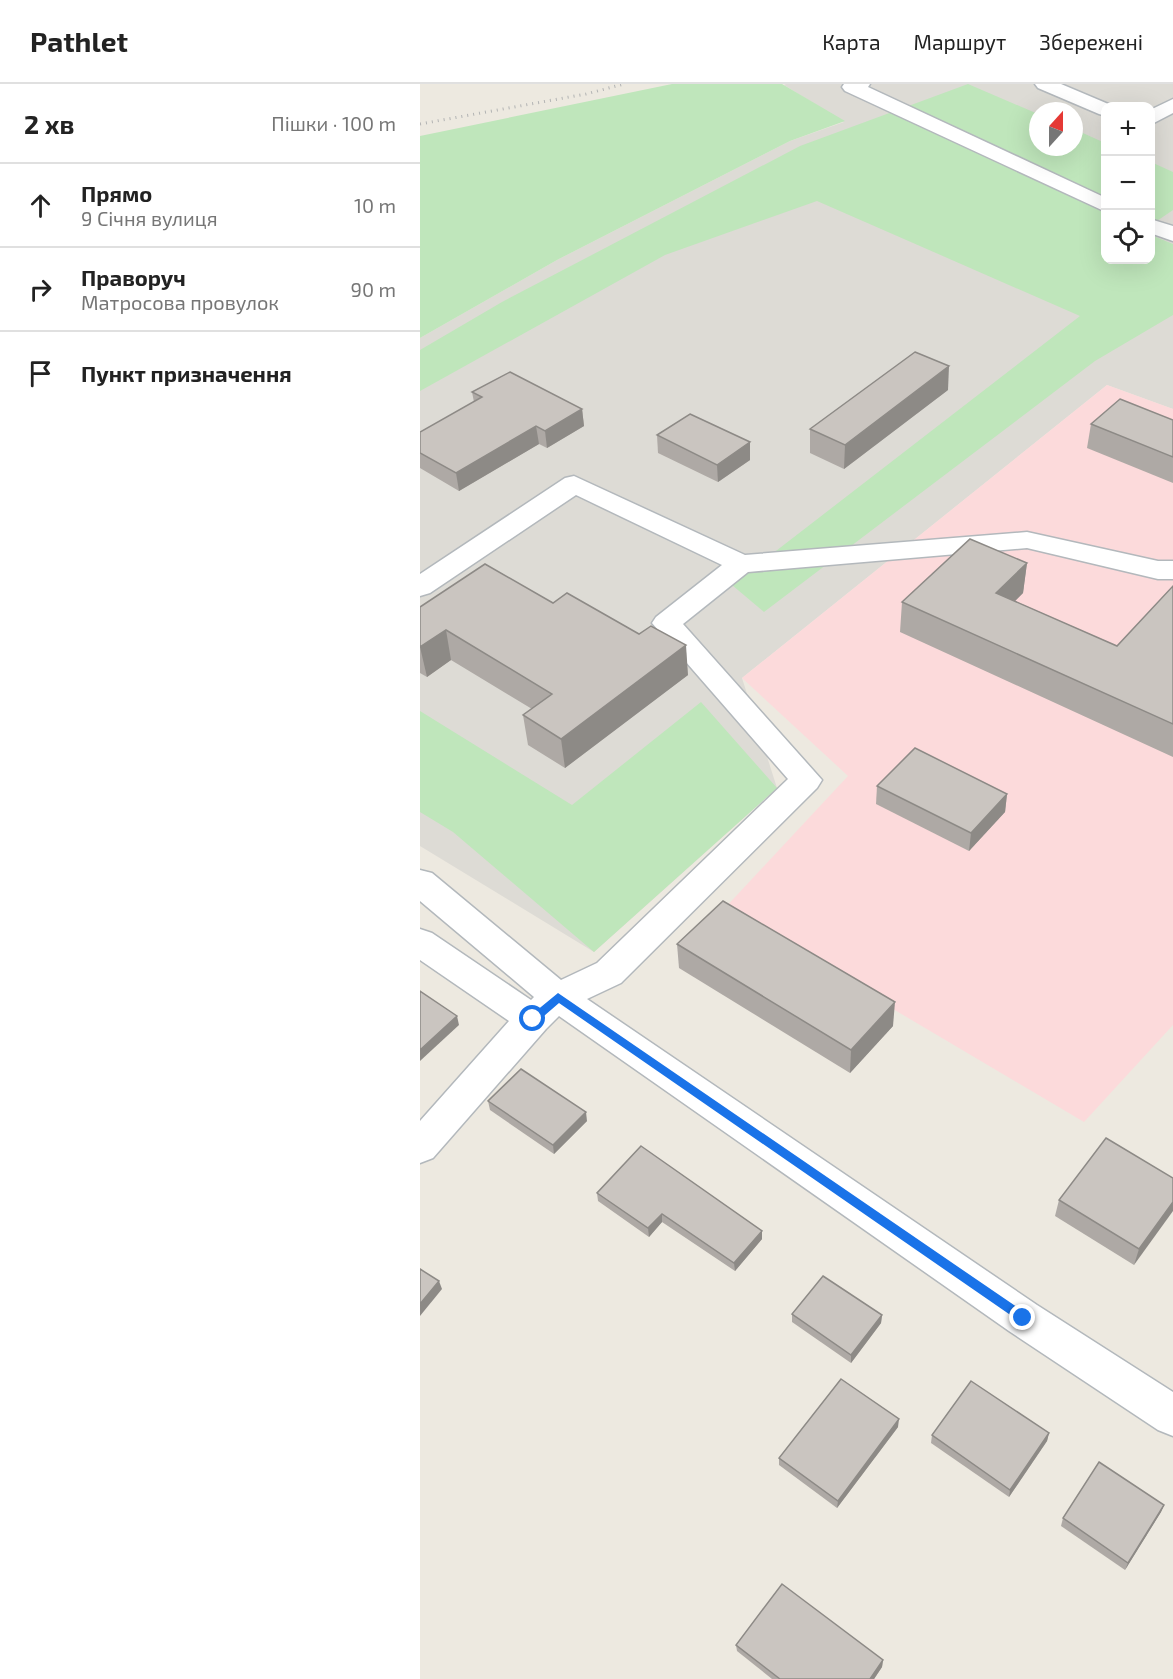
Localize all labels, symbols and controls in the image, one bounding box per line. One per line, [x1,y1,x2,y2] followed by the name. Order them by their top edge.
[30,24,128,58] text: Pathlet
[822,29,881,54] text: Карта
[914,29,1006,54] text: Маршрут
[1039,29,1143,54] text: Збережені
[1029,102,1083,156] north arrow
[1101,102,1155,264] map controls
[1101,102,1155,156] button: +
[24,108,74,139] text: 2 хв
[271,111,396,135] text: Пішки · 100 m
[1101,156,1155,210] button: −
[81,180,152,206] text: Прямо
[24,189,57,222] icon: ahead
[354,193,396,217] text: 10 m
[81,206,218,230] text: 9 Січня вулиця
[1101,210,1155,264] button: locate
[81,264,186,290] text: Праворуч
[24,273,57,306] icon: right
[351,277,396,301] text: 90 m
[81,290,279,314] text: Матросова провулок
[24,357,57,390] icon: arrive
[81,360,292,386] text: Пункт призначення
[519,1005,545,1031] route start
[1009,1304,1035,1330] route end

